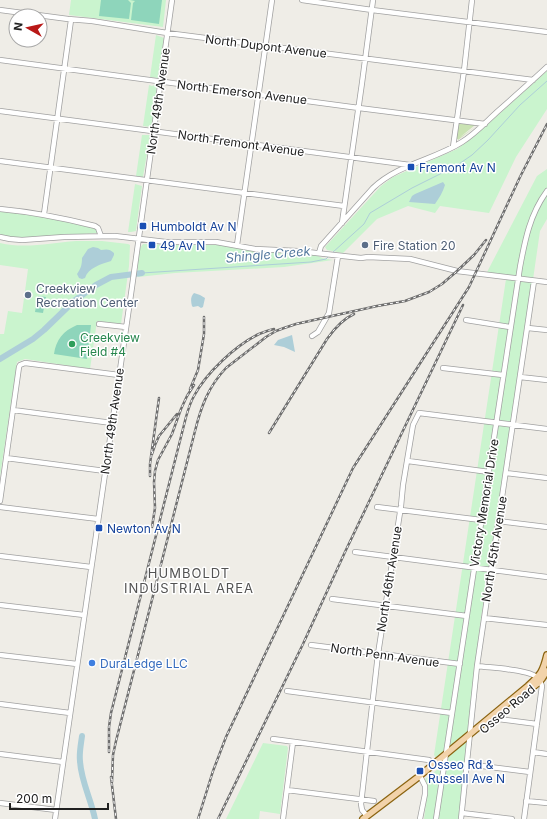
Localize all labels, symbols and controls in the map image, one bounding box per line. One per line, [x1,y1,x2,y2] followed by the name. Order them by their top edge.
[8,8,48,48] north arrow
[11,21,26,32] text: N
[204,31,328,61] street label: North Dupont Avenue
[143,47,173,155] street label: North 49th Avenue
[176,77,308,107] street label: North Emerson Avenue
[177,127,305,159] street label: North Fremont Avenue
[419,160,496,175] place label: Fremont Av N
[406,162,416,172] marker: Fremont Av N
[151,219,236,234] place label: Humboldt Av N
[138,221,148,231] marker: Humboldt Av N
[160,238,205,253] place label: 49 Av N
[373,238,455,253] place label: Fire Station 20
[147,240,157,250] marker: 49 Av N
[360,240,370,250] marker: Fire Station 20
[225,242,312,266] water label: Shingle Creek
[36,281,139,310] place label: Creekview Recreation Center
[23,290,33,300] marker: Creekview Recreation Center
[80,330,140,359] place label: Creekview Field #4
[67,339,77,349] marker: Creekview Field #4
[97,367,127,475] street label: North 49th Avenue
[466,438,502,568] street label: Victory Memorial Drive
[478,495,510,603] street label: North 45th Avenue
[107,521,181,536] place label: Newton Av N
[94,523,104,533] marker: Newton Av N
[373,525,405,633] street label: North 46th Avenue
[124,565,254,596] district label: HUMBOLDT INDUSTRIAL AREA
[330,640,440,670] street label: North Penn Avenue
[100,656,188,671] place label: DuraLedge LLC
[87,658,97,668] marker: DuraLedge LLC
[476,681,538,737] street label: Osseo Road
[428,757,505,786] place label: Osseo Rd & Russell Ave N
[415,766,425,776] marker: Osseo Rd & Russell Ave N
[10,785,108,811] scale bar
[16,791,52,806] text: 200 m

